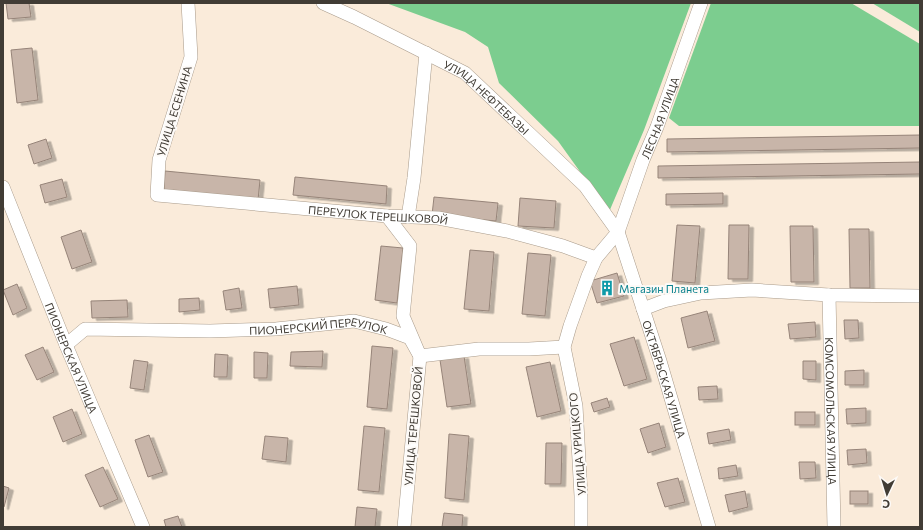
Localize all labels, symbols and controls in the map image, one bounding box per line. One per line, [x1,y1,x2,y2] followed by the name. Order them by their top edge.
[442,57,532,137] street label: УЛИЦА НЕФТЕБАЗЫ
[154,64,194,158] street label: УЛИЦА ЕСЕНИНА
[638,74,681,160] street label: ЛЕСНАЯ УЛИЦА
[308,202,449,226] street label: ПЕРЕУЛОК ТЕРЕШКОВОЙ
[598,279,616,297] building icon: Магазин Планета
[619,282,709,295] place label: Магазин Планета
[43,301,101,415] street label: ПИОНЕРСКАЯ УЛИЦА
[249,314,390,336] street label: ПИОНЕРСКИЙ ПЕРЕУЛОК
[641,318,689,440] street label: ОКТЯБРЬСКАЯ УЛИЦА
[823,337,840,485] street label: КОМСОМОЛЬСКАЯ УЛИЦА
[400,366,425,486] street label: УЛИЦА ТЕРЕШКОВОЙ
[566,392,588,496] street label: УЛИЦА УРИЦКОГО
[867,474,907,514] north arrow
[882,498,890,511] text: С

